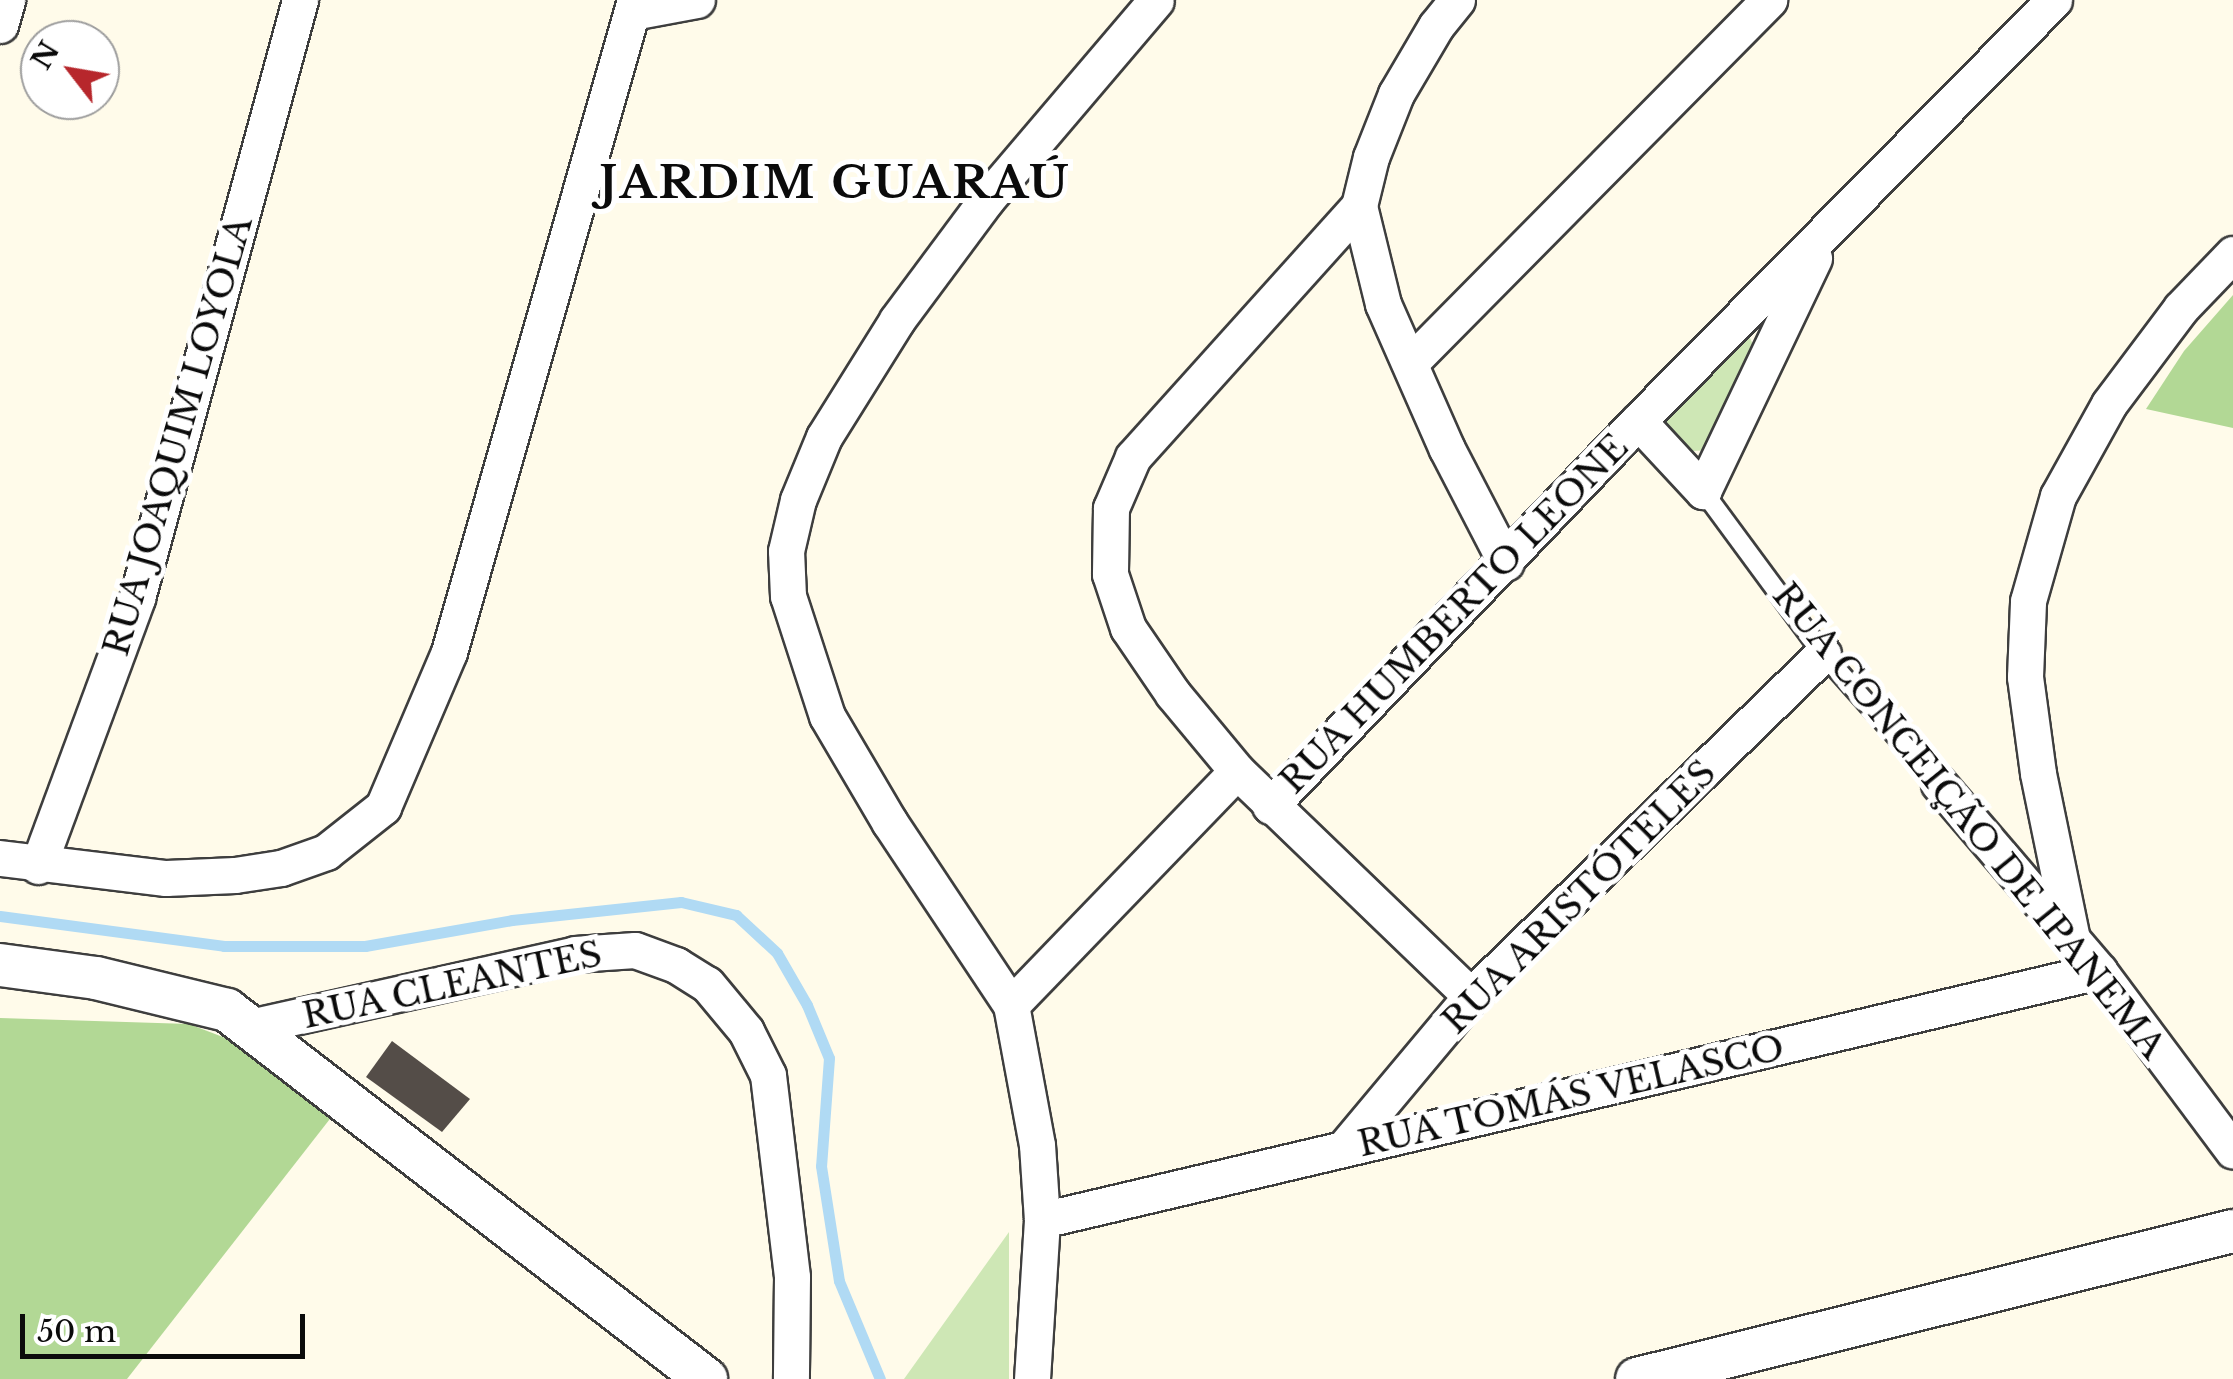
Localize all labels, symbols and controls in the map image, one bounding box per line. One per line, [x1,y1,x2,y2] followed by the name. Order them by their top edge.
[20,20,120,120] north arrow
[24,35,67,76] text: N
[599,156,1071,210] district label: JARDIM GUARAÚ
[95,211,261,661] street label: RUA JOAQUIM LOYOLA
[1271,426,1637,802] street label: RUA HUMBERTO LEONE
[1764,574,2174,1068] street label: RUA CONCEIÇÃO DE IPANEMA
[1433,751,1725,1043] street label: RUA ARISTÓTELES
[298,933,606,1037] street label: RUA CLEANTES
[1352,1026,1790,1166] street label: RUA TOMÁS VELASCO
[25,1294,310,1356] scale bar
[37,1313,116,1350] text: 50 m

